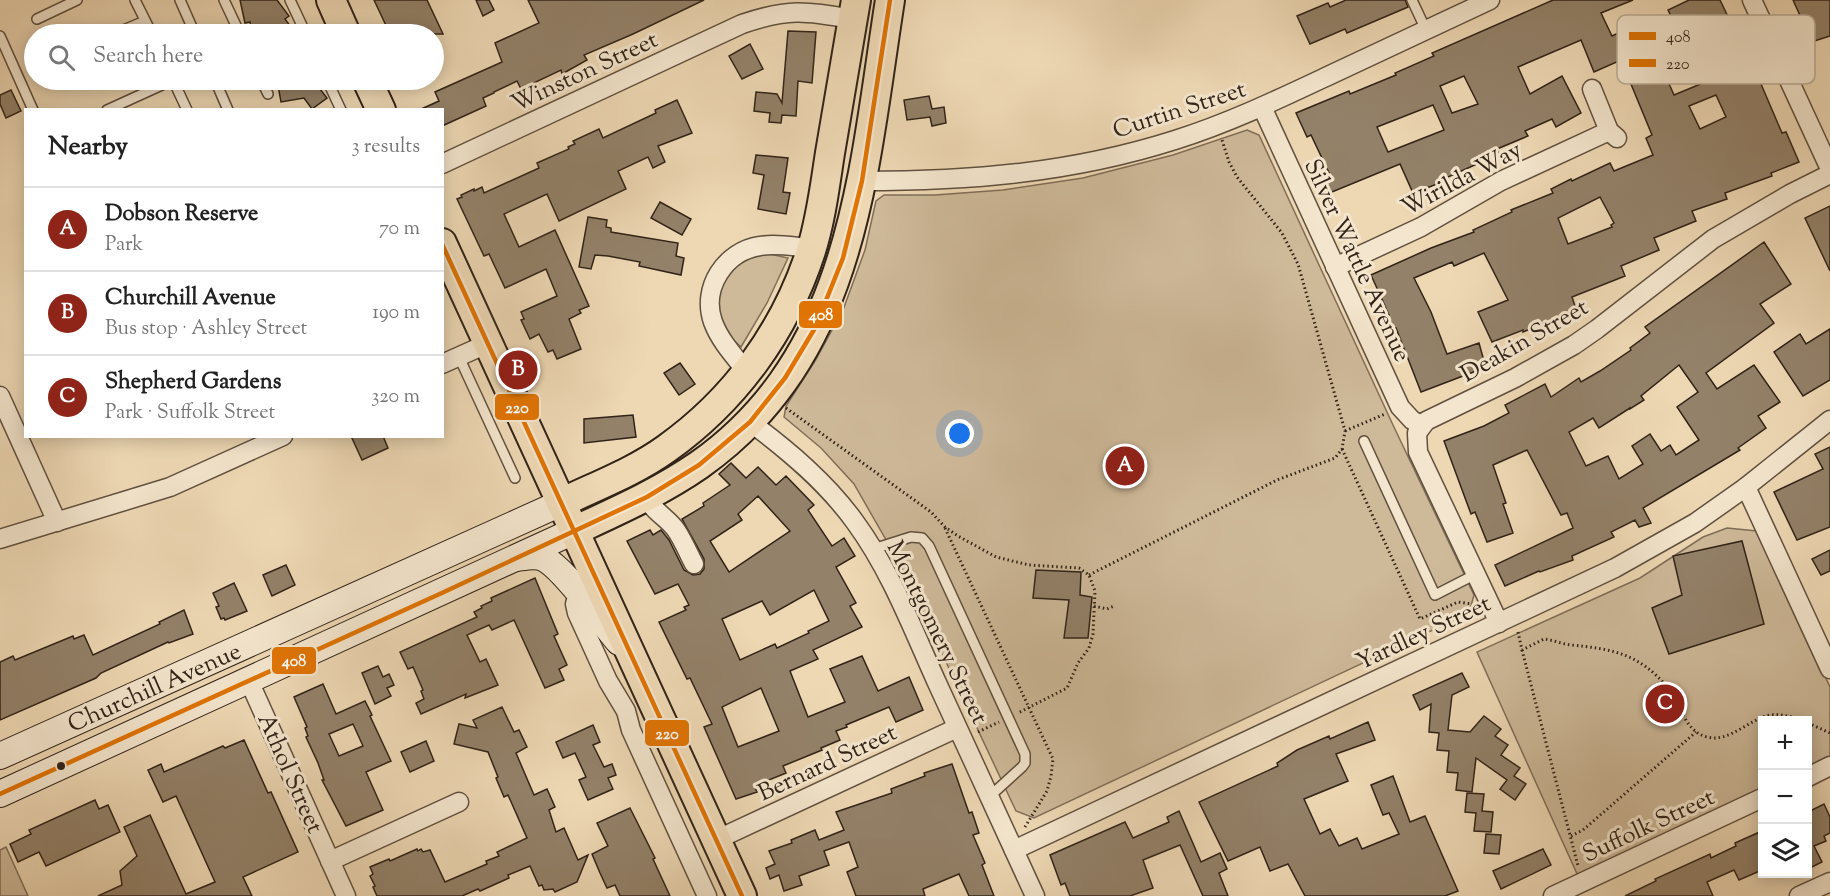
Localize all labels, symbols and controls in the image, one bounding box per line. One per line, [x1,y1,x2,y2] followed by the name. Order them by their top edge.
[1617,15,1815,84] legend
[24,24,444,90] search box
[506,24,664,122] street label: Winston Street
[1666,27,1690,50] text: 408
[45,41,78,74] icon: search
[93,41,203,73] text: Search here
[1666,54,1689,77] text: 220
[1109,73,1251,148] street label: Curtin Street
[48,129,128,166] text: Nearby
[351,133,420,162] text: 3 results
[1396,134,1528,226] street label: Wirilda Way
[1294,154,1418,368] street label: Silver Wattle Avenue
[105,199,258,231] text: Dobson Reserve
[59,215,76,244] text: A
[379,215,420,244] text: 70 m
[105,231,143,260] text: Park
[105,283,276,315] text: Churchill Avenue
[1455,291,1595,392] street label: Deakin Street
[61,299,74,328] text: B
[372,299,420,328] text: 190 m
[798,300,843,329] line badge: 408
[808,305,833,328] text: 408
[105,315,307,344] text: Bus stop · Ashley Street
[498,348,538,392] pin: B
[105,367,281,399] text: Shepherd Gardens
[59,383,76,412] text: C
[371,383,420,412] text: 320 m
[494,393,540,421] line badge: 220
[505,398,529,421] text: 220
[105,399,275,428] text: Park · Suffolk Street
[945,419,974,448] your location
[1106,444,1144,488] pin: A
[877,535,995,730] street label: Montgomery Street
[1351,588,1497,680] street label: Yardley Street
[63,635,247,742] street label: Churchill Avenue
[271,646,317,675] line badge: 408
[281,651,306,674] text: 408
[1646,682,1684,726] pin: C
[248,708,331,839] street label: Athol Street
[1758,716,1812,878] map controls
[1758,716,1812,770] button: +
[753,717,903,811] street label: Bernard Street
[644,719,690,747] line badge: 220
[655,724,679,747] text: 220
[55,760,67,772] unlabelled marker
[1758,770,1812,824] button: −
[1577,781,1721,872] street label: Suffolk Street
[1758,824,1812,878] button: layers

